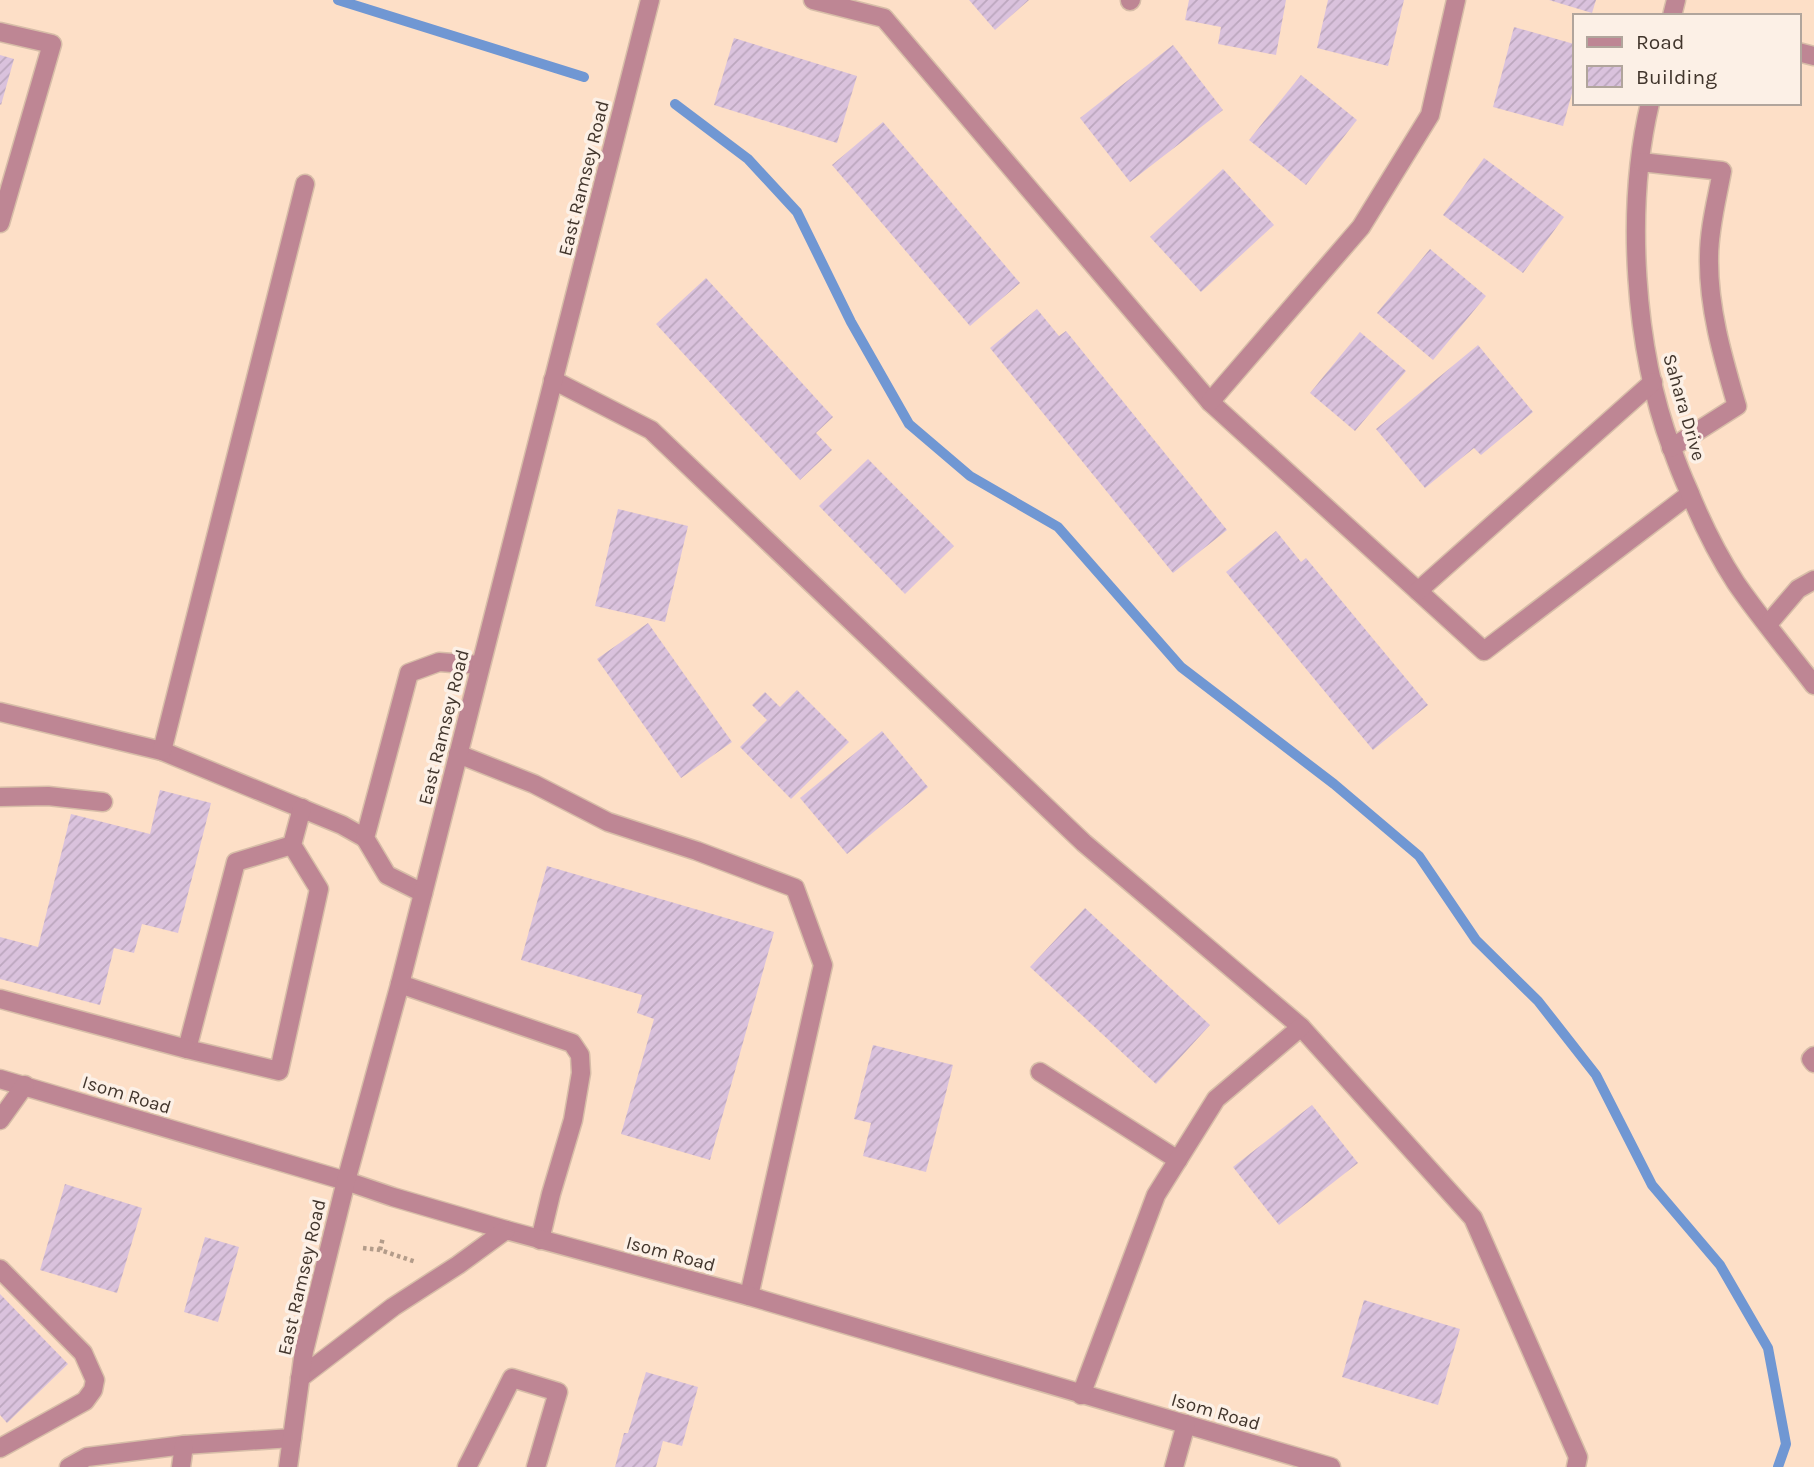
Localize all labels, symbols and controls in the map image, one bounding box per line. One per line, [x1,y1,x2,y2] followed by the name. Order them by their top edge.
[1573,14,1800,105] legend
[1636,30,1684,54] text: Road
[1636,65,1717,89] text: Building
[554,98,614,258] street label: East Ramsey Road
[1658,351,1710,463] street label: Sahara Drive
[414,647,474,807] street label: East Ramsey Road
[80,1071,174,1119] street label: Isom Road
[273,1197,331,1357] street label: East Ramsey Road
[624,1231,718,1276] street label: Isom Road
[1169,1389,1263,1435] street label: Isom Road

